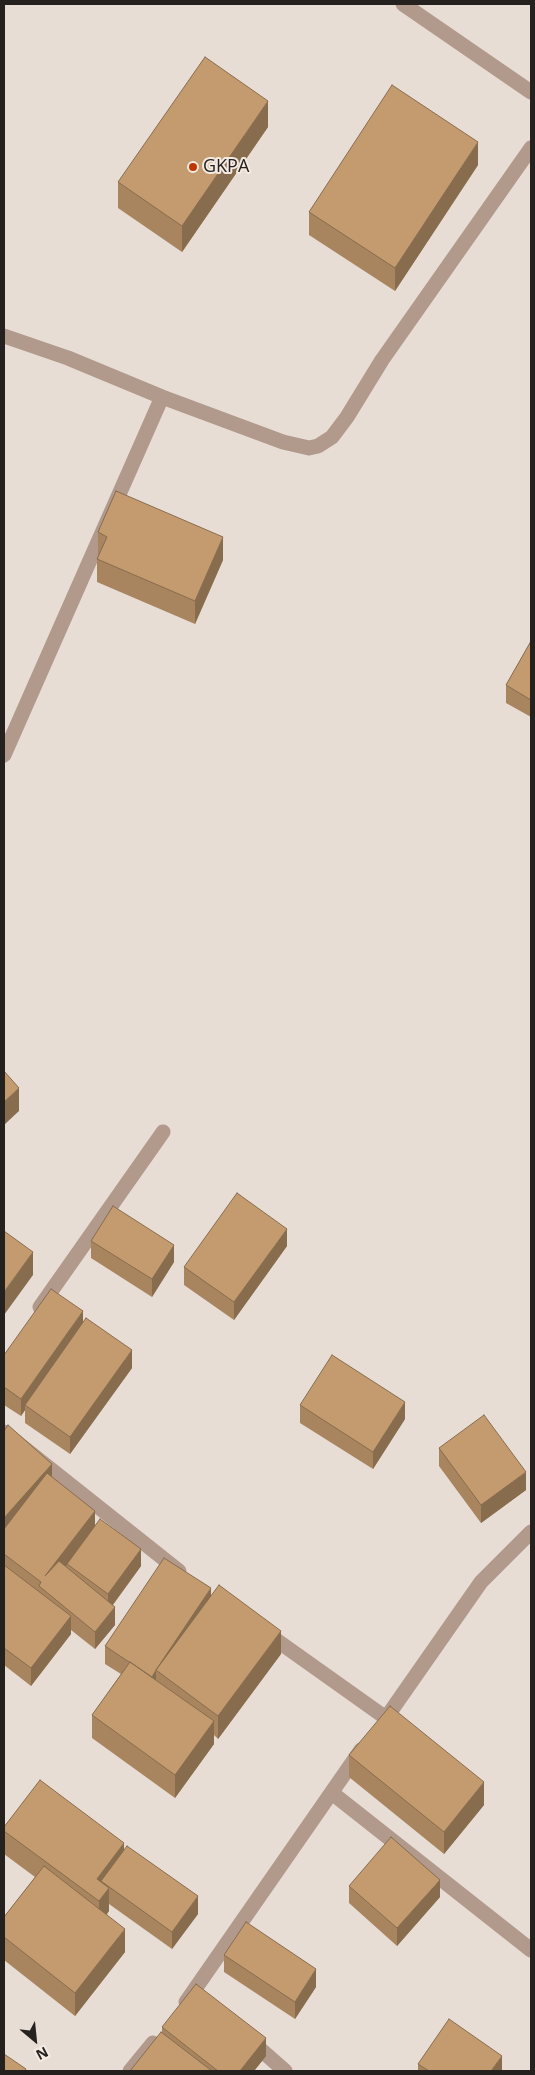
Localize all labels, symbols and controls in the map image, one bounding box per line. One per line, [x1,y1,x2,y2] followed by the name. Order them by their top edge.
[203,156,249,178] place label: GKPA
[187,161,199,173] marker: GKPA
[10,2015,60,2065] north arrow
[33,2043,52,2065] text: N

